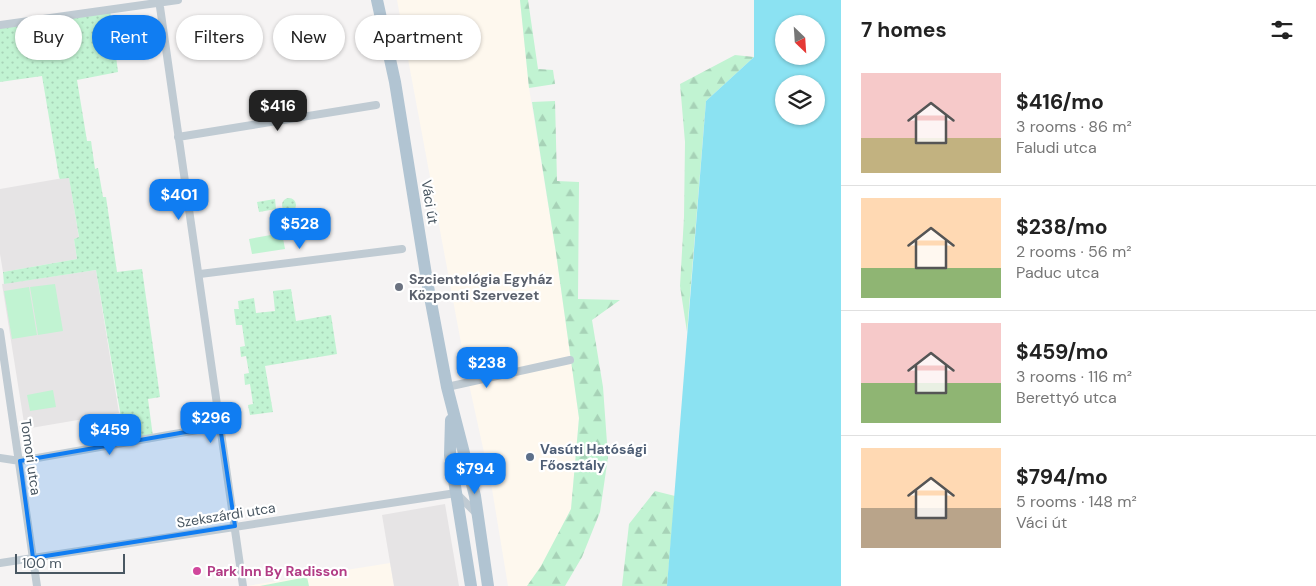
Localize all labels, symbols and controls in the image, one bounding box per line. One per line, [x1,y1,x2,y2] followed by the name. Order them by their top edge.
[15,15,82,60] chip: Buy
[92,15,166,60] chip: Rent
[176,15,263,60] chip: Filters
[273,15,345,60] chip: New
[355,15,481,60] chip: Apartment
[775,15,825,65] north arrow
[775,15,825,125] map controls
[861,16,947,44] text: 7 homes
[1268,16,1296,44] icon: filters
[775,75,825,125] button: layers
[1016,88,1104,116] text: $416/mo
[248,90,308,132] pin: $416
[901,93,961,153] icon: home
[260,95,296,116] text: $416
[1016,116,1132,137] text: 3 rooms · 86 m²
[1016,137,1097,158] text: Faludi utca
[149,178,209,221] pin: $401
[418,178,442,226] street label: Váci út
[160,184,198,205] text: $401
[270,208,330,250] pin: $528
[281,213,319,234] text: $528
[1016,213,1108,241] text: $238/mo
[901,218,961,278] icon: home
[1016,241,1132,262] text: 2 rooms · 56 m²
[1016,262,1099,283] text: Paduc utca
[409,270,552,304] place label: Szcientológia Egyház Központi Szervezet
[393,281,405,293] marker: Szcientológia Egyház Központi Szervezet
[1016,338,1108,366] text: $459/mo
[901,343,961,403] icon: home
[457,346,517,389] pin: $238
[468,352,506,373] text: $238
[1016,366,1132,387] text: 3 rooms · 116 m²
[1016,387,1117,408] text: Berettyó utca
[181,402,241,444] pin: $296
[191,407,231,428] text: $296
[80,414,140,456] pin: $459
[17,418,45,496] street label: Tomori utca
[90,419,130,440] text: $459
[540,440,647,474] place label: Vasúti Hatósági Főosztály
[524,451,536,463] marker: Vasúti Hatósági Főosztály
[445,452,505,495] pin: $794
[456,458,494,479] text: $794
[1016,463,1108,491] text: $794/mo
[901,468,961,528] icon: home
[1016,491,1137,512] text: 5 rooms · 148 m²
[175,498,277,532] street label: Szekszárdi utca
[1016,512,1067,533] text: Váci út
[15,551,125,574] scale bar
[22,554,62,572] text: 100 m
[207,562,347,580] place label: Park Inn By Radisson
[191,565,203,577] marker: Park Inn By Radisson

